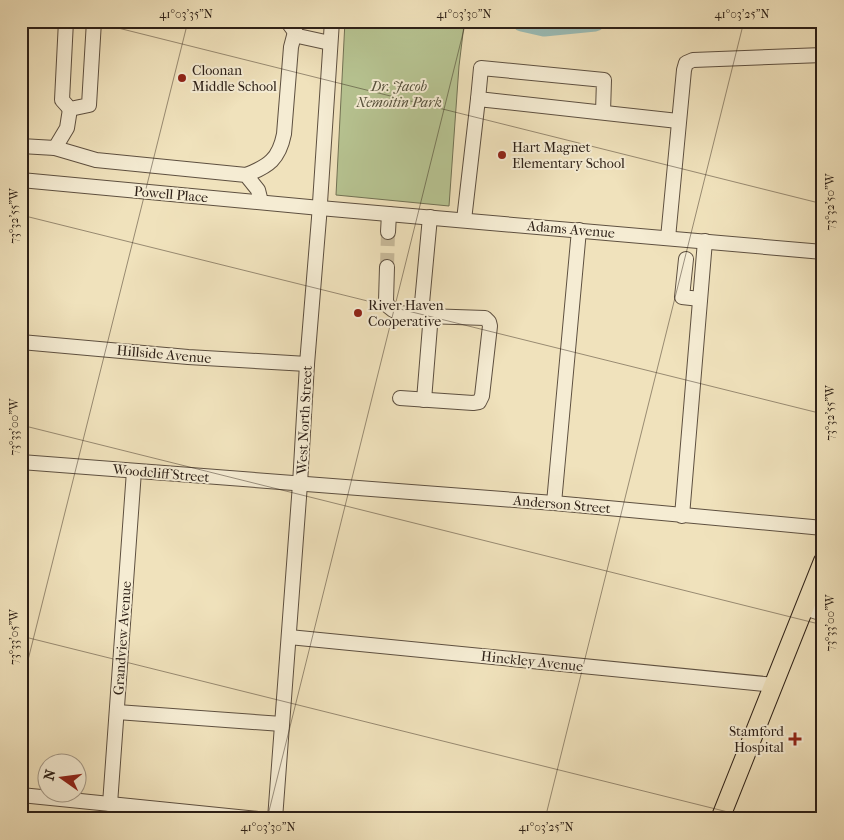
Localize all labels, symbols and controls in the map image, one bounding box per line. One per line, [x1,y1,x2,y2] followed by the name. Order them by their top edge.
[159,7,213,21] text: 41°03'35"N
[436,7,492,21] text: 41°03'30"N
[715,7,769,21] text: 41°03'25"N
[192,62,277,95] place label: Cloonan Middle School
[176,72,188,84] marker: Cloonan Middle School
[355,78,442,111] park label: Dr. Jacob Nemoitin Park
[512,139,625,172] place label: Hart Magnet Elementary School
[496,149,508,161] marker: Hart Magnet Elementary School
[823,172,837,230] text: 73°32'50"W
[133,183,209,206] street label: Powell Place
[7,187,21,244] text: 73°32'55"W
[525,217,616,242] street label: Adams Avenue
[368,297,444,330] place label: River Haven Cooperative
[352,307,364,319] marker: River Haven Cooperative
[116,342,212,367] street label: Hillside Avenue
[293,365,316,476] street label: West North Street
[823,384,837,441] text: 73°32'55"W
[7,397,21,456] text: 73°33'00"W
[111,461,210,486] street label: Woodcliff Street
[511,492,611,517] street label: Anderson Street
[110,580,135,696] street label: Grandview Avenue
[823,593,837,652] text: 73°33'00"W
[7,608,21,665] text: 73°33'05"W
[480,648,584,675] street label: Hinckley Avenue
[729,723,784,756] place label: Stamford Hospital
[788,732,802,746] marker: Stamford Hospital
[38,752,88,802] north arrow
[40,767,59,782] text: N
[240,820,296,834] text: 41°03'30"N
[519,820,573,834] text: 41°03'25"N

